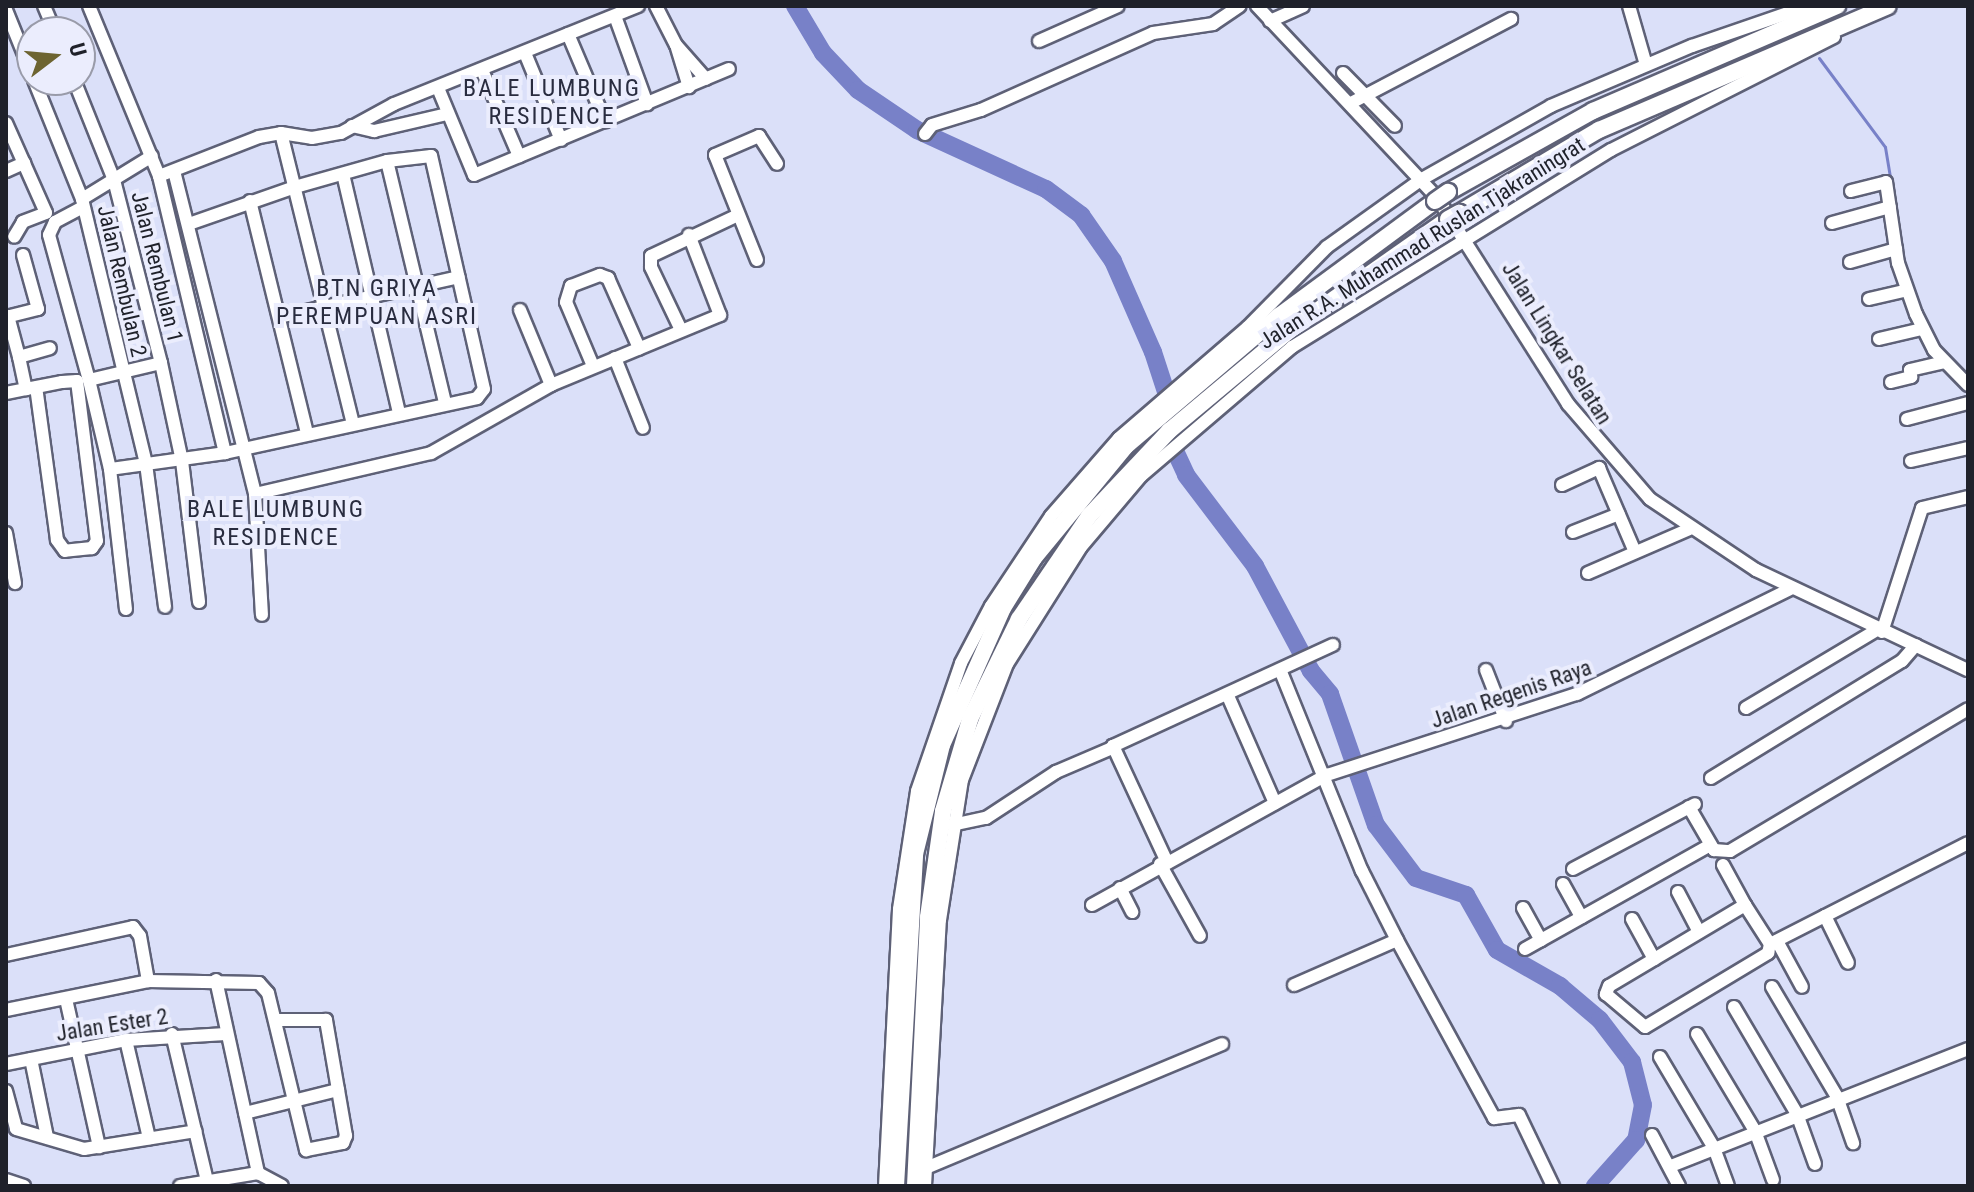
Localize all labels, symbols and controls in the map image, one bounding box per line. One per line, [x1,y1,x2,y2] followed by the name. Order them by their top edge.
[16,16,96,96] north arrow
[64,40,91,59] text: U
[463,75,641,131] district label: BALE LUMBUNG RESIDENCE
[1254,131,1590,355] street label: Jalan R.A. Muhammad Ruslan Tjakraningrat
[125,189,189,345] street label: Jalan Rembulan 1
[92,203,152,359] street label: Jalan Rembulan 2
[1496,257,1618,429] street label: Jalan Lingkar Selatan
[276,275,478,331] district label: BTN GRIYA PEREMPUAN ASRI
[187,496,365,552] district label: BALE LUMBUNG RESIDENCE
[1427,654,1595,734] street label: Jalan Regenis Raya
[54,1003,170,1047] street label: Jalan Ester 2

